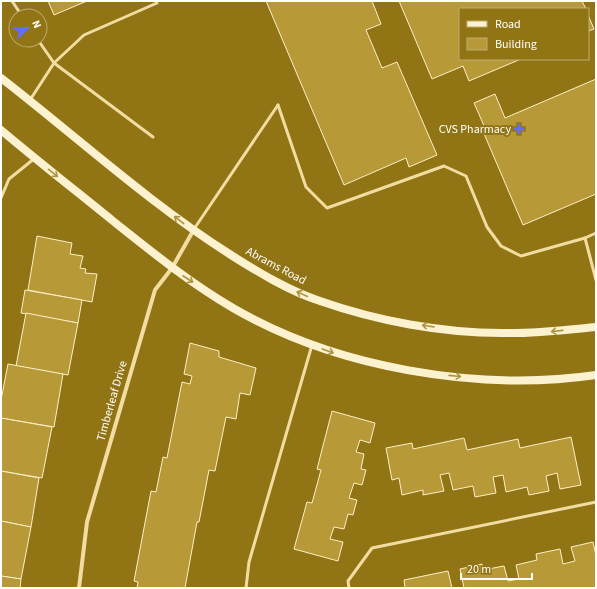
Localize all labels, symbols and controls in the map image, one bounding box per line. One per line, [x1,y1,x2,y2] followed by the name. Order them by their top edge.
[8,8,48,48] north arrow
[459,8,589,60] legend
[495,16,521,33] text: Road
[28,18,45,31] text: N
[495,36,537,53] text: Building
[439,121,511,138] place label: CVS Pharmacy
[514,124,524,134] marker: CVS Pharmacy
[48,168,59,177] one-way arrow
[173,216,184,224] one-way arrow
[243,243,309,289] street label: Abrams Road
[182,275,193,283] one-way arrow
[297,289,309,297] one-way arrow
[422,322,435,330] one-way arrow
[551,327,564,335] one-way arrow
[322,347,334,355] one-way arrow
[92,359,132,443] street label: Timberleaf Drive
[448,372,461,380] one-way arrow
[461,555,532,581] scale bar
[467,561,491,578] text: 20 m

